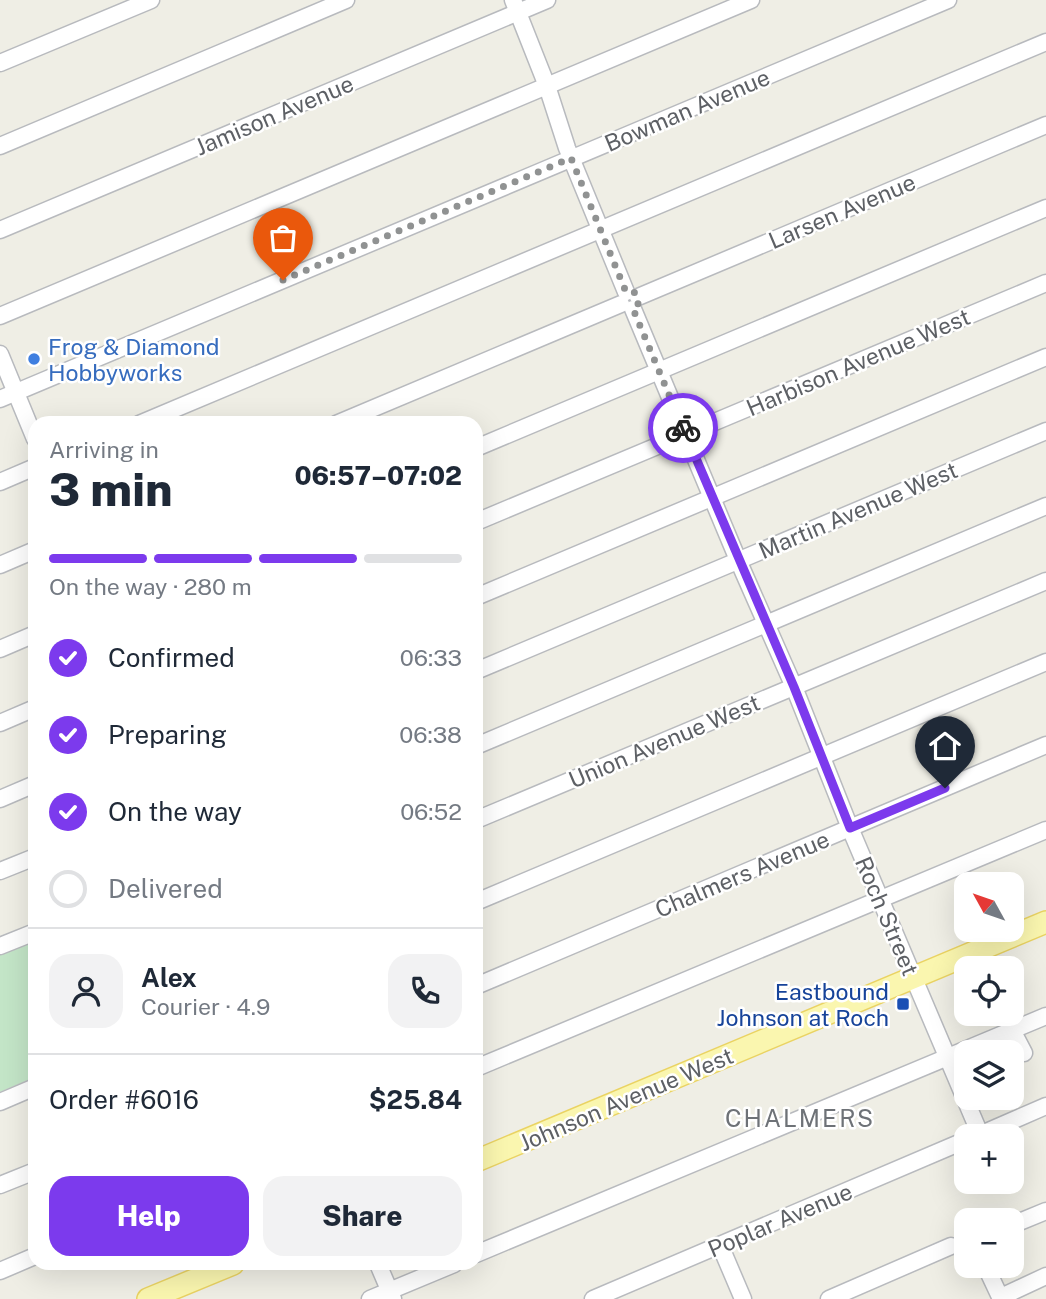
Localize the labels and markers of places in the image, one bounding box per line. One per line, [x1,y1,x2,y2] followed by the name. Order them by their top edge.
[253,208,313,280] pin
[48,333,219,386] place label: Frog & Diamond Hobbyworks
[26,351,42,367] marker: Frog & Diamond Hobbyworks
[915,716,975,788] pin
[717,978,889,1031] place label: Eastbound Johnson at Roch
[895,996,911,1012] marker: Eastbound Johnson at Roch

